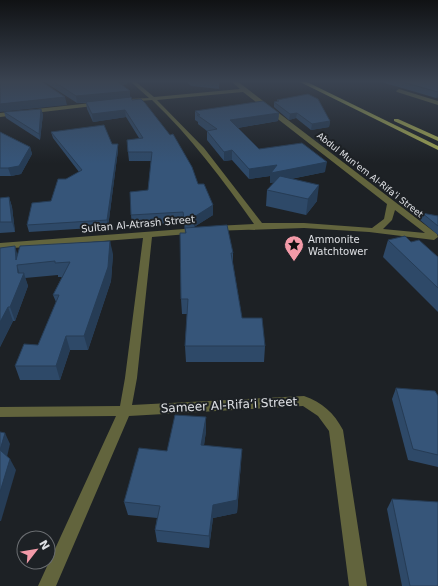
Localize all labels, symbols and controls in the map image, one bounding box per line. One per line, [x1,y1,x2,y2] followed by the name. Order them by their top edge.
[315,130,425,220] street label: Abdul Mun'em Al-Rifa'i Street
[81,214,195,234] street label: Sultan Al-Atrash Street
[283,234,305,262] place icon: Ammonite Watchtower
[308,234,369,257] place label: Ammonite Watchtower
[160,394,298,416] street label: Sameer Al-Rifa’i Street
[16,530,56,570] north arrow
[36,538,52,552] text: N

